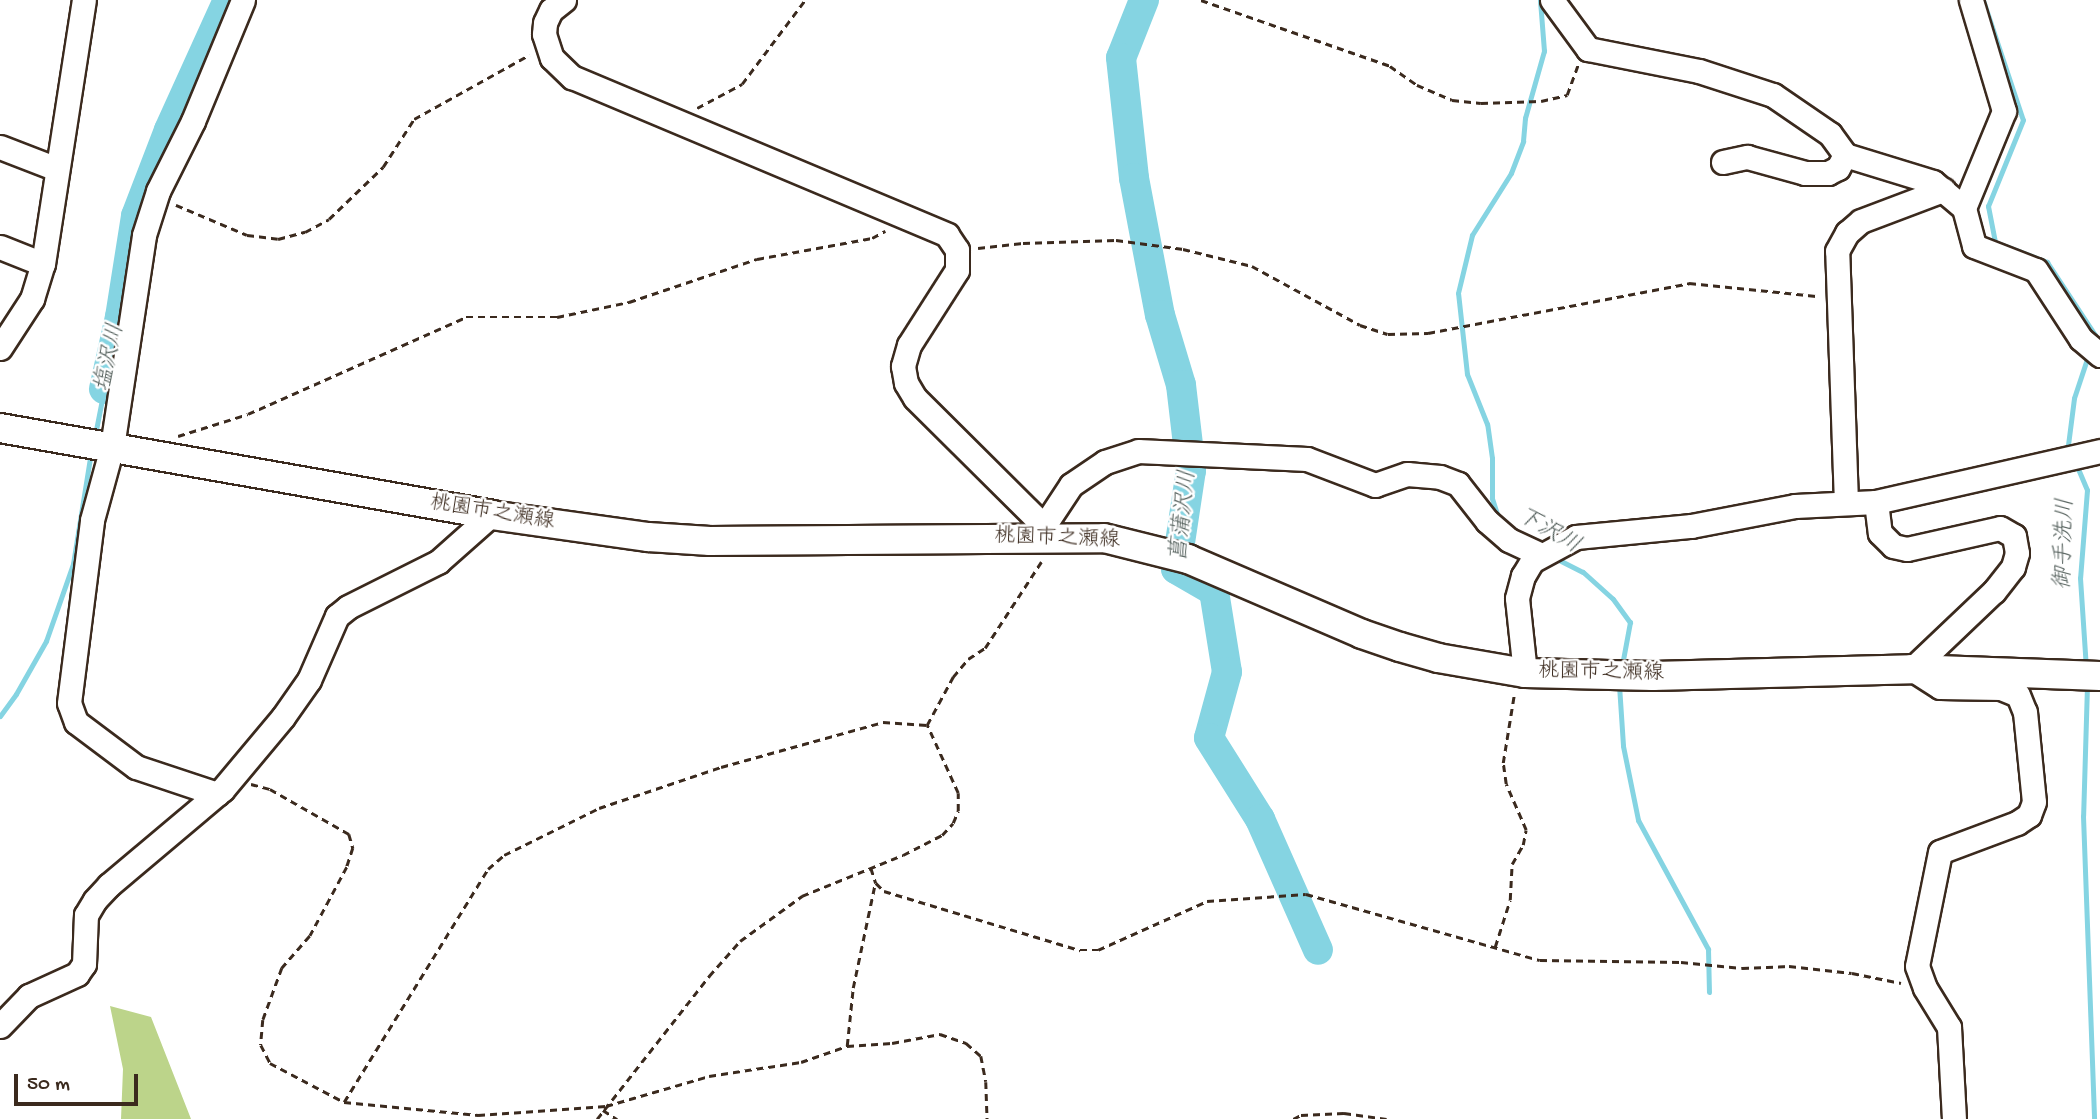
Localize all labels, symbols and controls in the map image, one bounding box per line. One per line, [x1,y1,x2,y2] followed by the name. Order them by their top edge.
[90,321,132,395] water label: 塩沢川
[1166,469,1204,563] water label: 菖蒲沢川
[428,492,556,536] street label: 桃園市之瀬線
[2051,498,2081,590] water label: 御手洗川
[1511,503,1585,561] water label: 下沢川
[994,525,1120,555] street label: 桃園市之瀬線
[1538,660,1664,688] street label: 桃園市之瀬線
[18,1060,142,1104] scale bar
[27,1073,70,1098] text: 50 m

